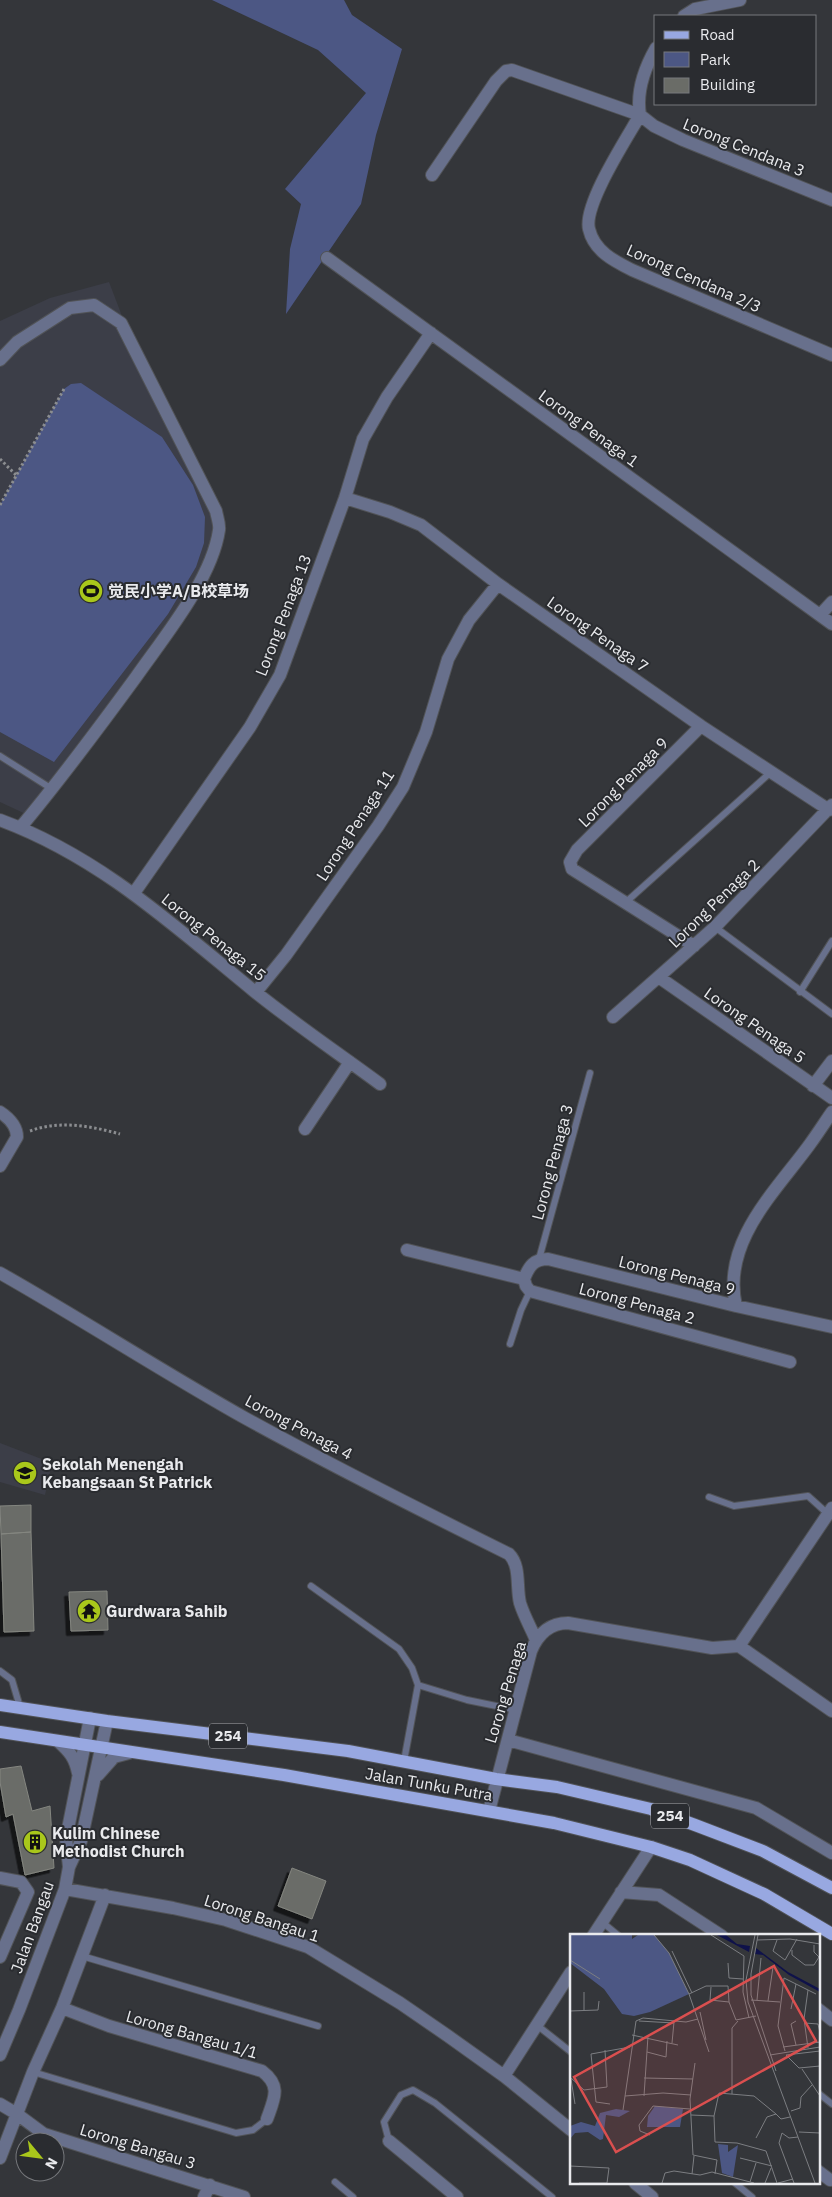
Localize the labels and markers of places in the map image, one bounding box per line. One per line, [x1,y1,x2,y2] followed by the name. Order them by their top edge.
[78,578,104,604] sports icon: 觉民小学A/B校草场
[108,581,249,601] place label: 觉民小学A/B校草场
[42,1454,213,1492] place label: Sekolah Menengah Kebangsaan St Patrick
[12,1460,38,1486] school or university icon: Sekolah Menengah Kebangsaan St Patrick
[76,1598,102,1624] temple icon: Gurdwara Sahib
[106,1601,228,1621] place label: Gurdwara Sahib
[52,1823,185,1861] place label: Kulim Chinese Methodist Church
[22,1829,48,1855] building icon: Kulim Chinese Methodist Church

